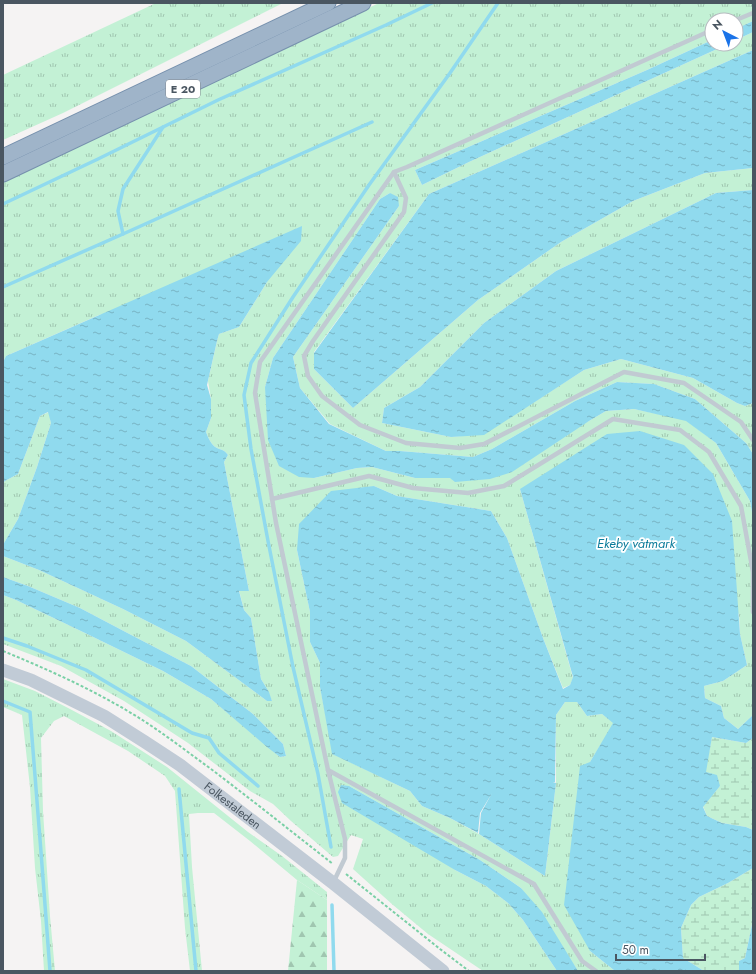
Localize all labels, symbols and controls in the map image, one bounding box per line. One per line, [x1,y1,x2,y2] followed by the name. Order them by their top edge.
[704,12,744,52] north arrow
[709,16,726,33] text: N
[166,80,200,98] road number: E 20
[597,534,675,553] water label: Ekeby våtmark
[200,778,265,833] street label: Folkestaleden
[616,936,705,962] scale bar
[622,941,649,959] text: 50 m

